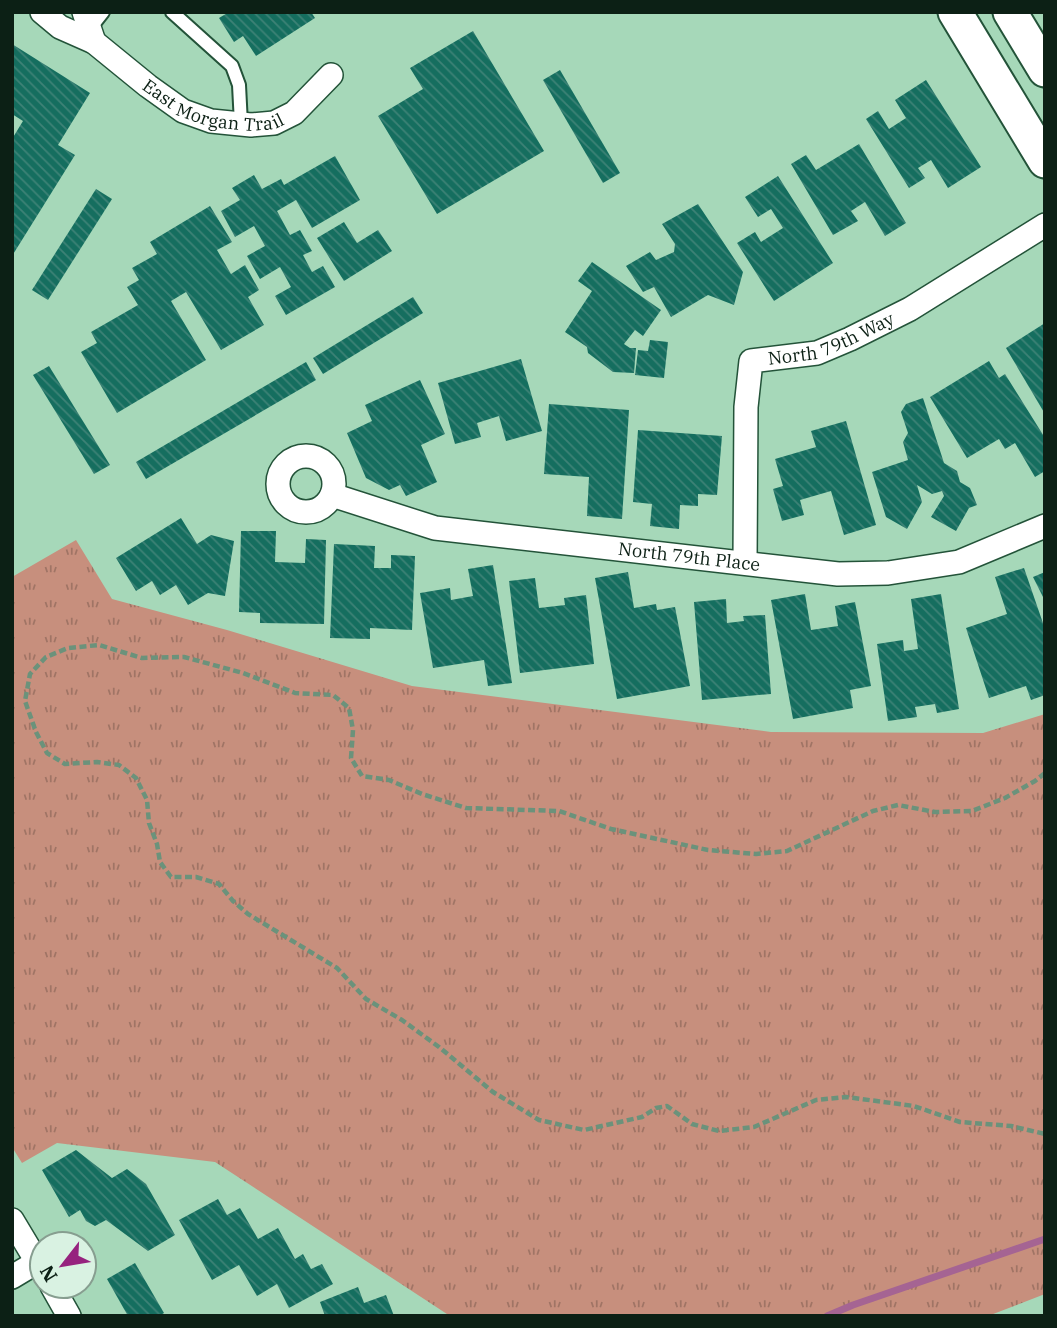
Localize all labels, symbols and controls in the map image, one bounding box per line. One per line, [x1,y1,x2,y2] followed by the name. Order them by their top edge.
[138,74,288,136] street label: East Morgan Trail
[767,307,898,370] street label: North 79th Way
[617,537,761,576] street label: North 79th Place
[28,1230,98,1300] north arrow
[34,1261,63,1286] text: N

